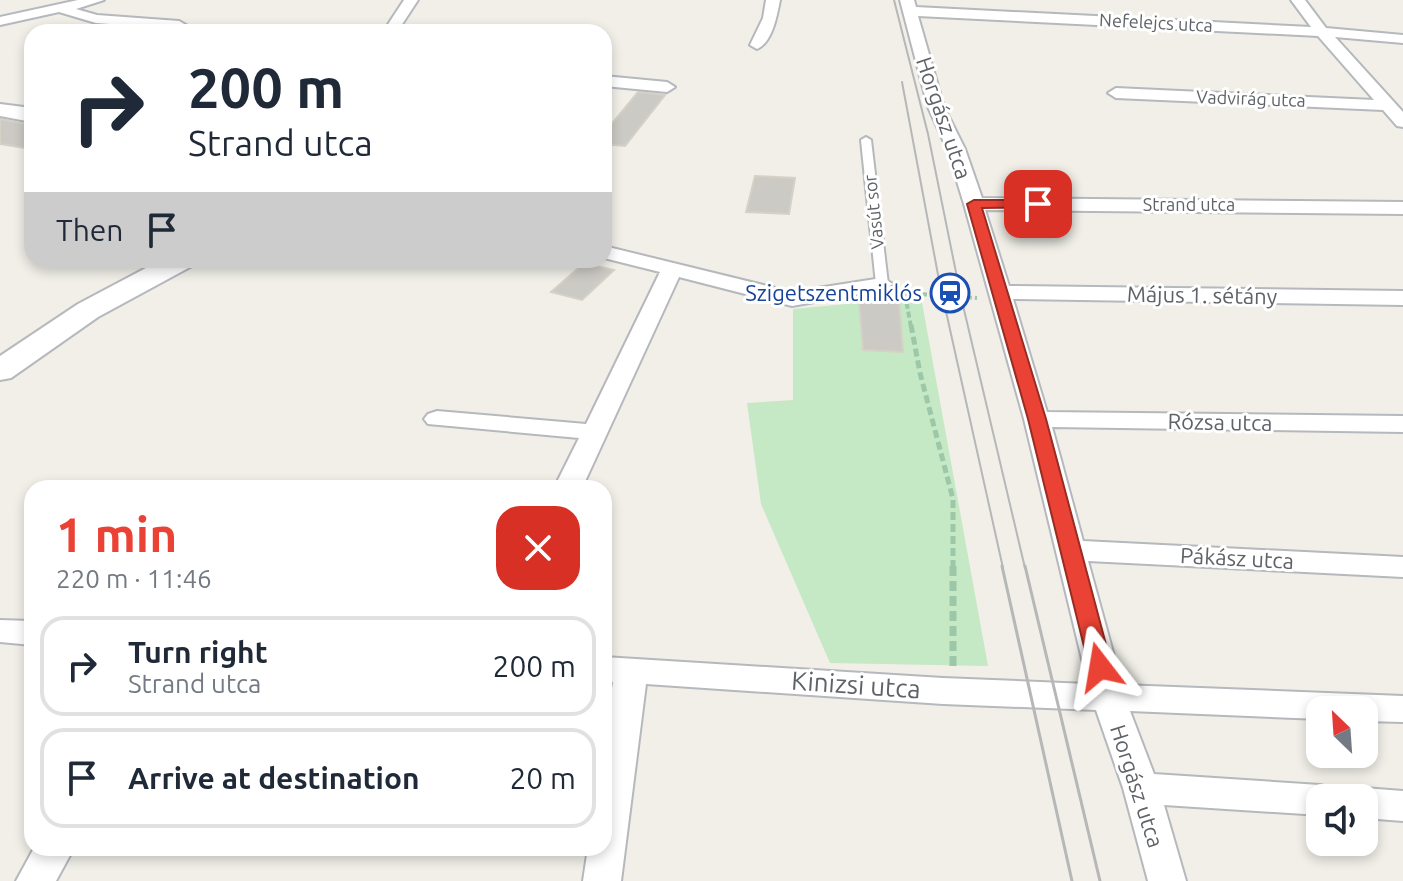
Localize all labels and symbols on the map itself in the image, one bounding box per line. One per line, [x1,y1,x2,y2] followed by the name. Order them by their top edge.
[1099,9,1213,35] street label: Nefelejcs utca
[912,53,977,182] street label: Horgász utca
[1196,86,1306,110] street label: Vadvirág utca
[1004,170,1072,238] pin
[859,174,887,250] street label: Vasút sor
[1143,194,1235,214] street label: Strand utca
[929,272,971,314] station icon: Szigetszentmiklós
[745,280,922,305] place label: Szigetszentmiklós
[1127,281,1278,308] street label: Május 1. sétány
[1167,408,1273,435] street label: Rózsa utca
[1179,542,1295,573] street label: Pákász utca
[1058,625,1142,709] position arrow
[790,666,922,703] street label: Kinizsi utca
[1306,696,1378,768] north arrow
[1106,721,1169,850] street label: Horgász utca

